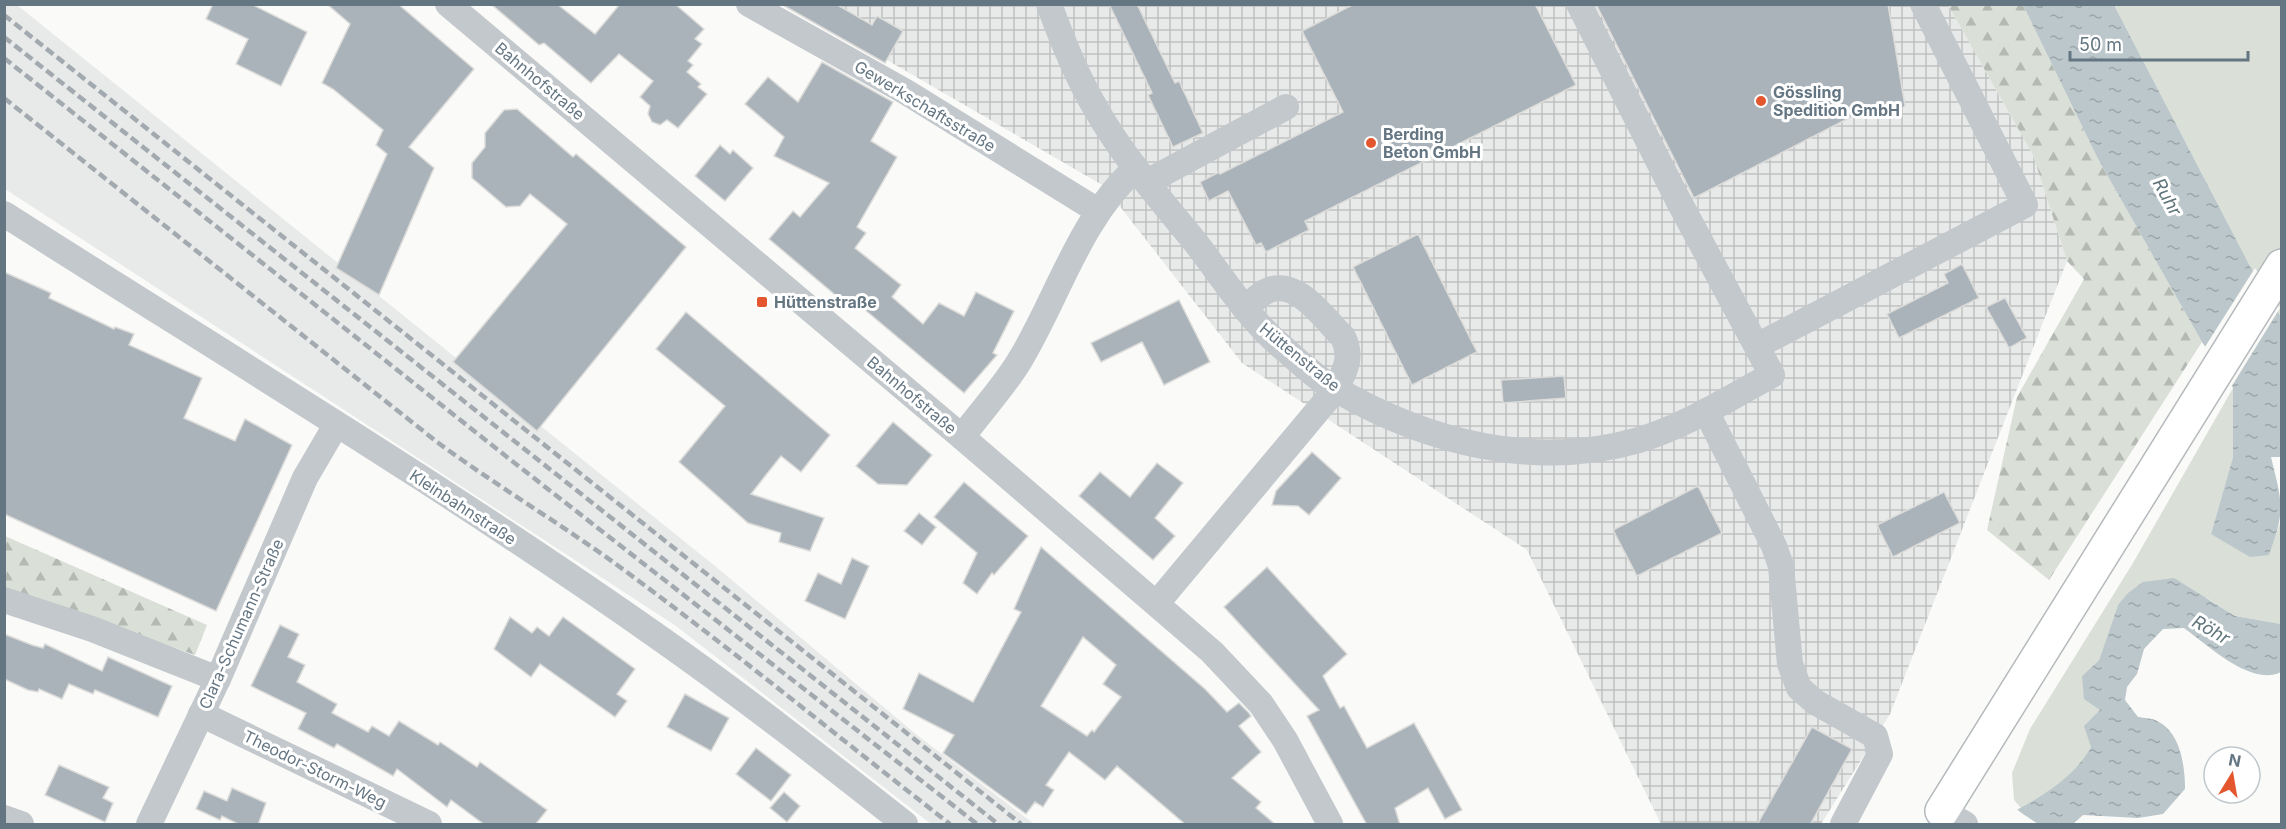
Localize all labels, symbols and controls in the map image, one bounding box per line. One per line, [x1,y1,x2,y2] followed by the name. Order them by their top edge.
[2070,24,2248,62] scale bar
[2079,34,2122,55] text: 50 m
[491,38,589,124] street label: Bahnhofstraße
[851,56,999,156] street label: Gewerkschaftsstraße
[1773,82,1900,120] place label: Gössling Spedition GmbH
[1754,94,1768,108] marker: Gössling Spedition GmbH
[1383,124,1481,162] place label: Berding Beton GmbH
[1364,136,1378,150] marker: Berding Beton GmbH
[2149,174,2187,220] water label: Ruhr
[774,292,877,312] place label: Hüttenstraße
[755,295,769,309] marker: Hüttenstraße
[1256,318,1344,396] street label: Hüttenstraße
[863,352,961,438] street label: Bahnhofstraße
[406,465,520,549] street label: Kleinbahnstraße
[194,536,288,712] street label: Clara-Schumann-Straße
[2189,611,2235,649] water label: Röhr
[240,726,390,812] street label: Theodor-Storm-Weg
[2202,745,2262,805] north arrow
[2227,749,2243,771] text: N

